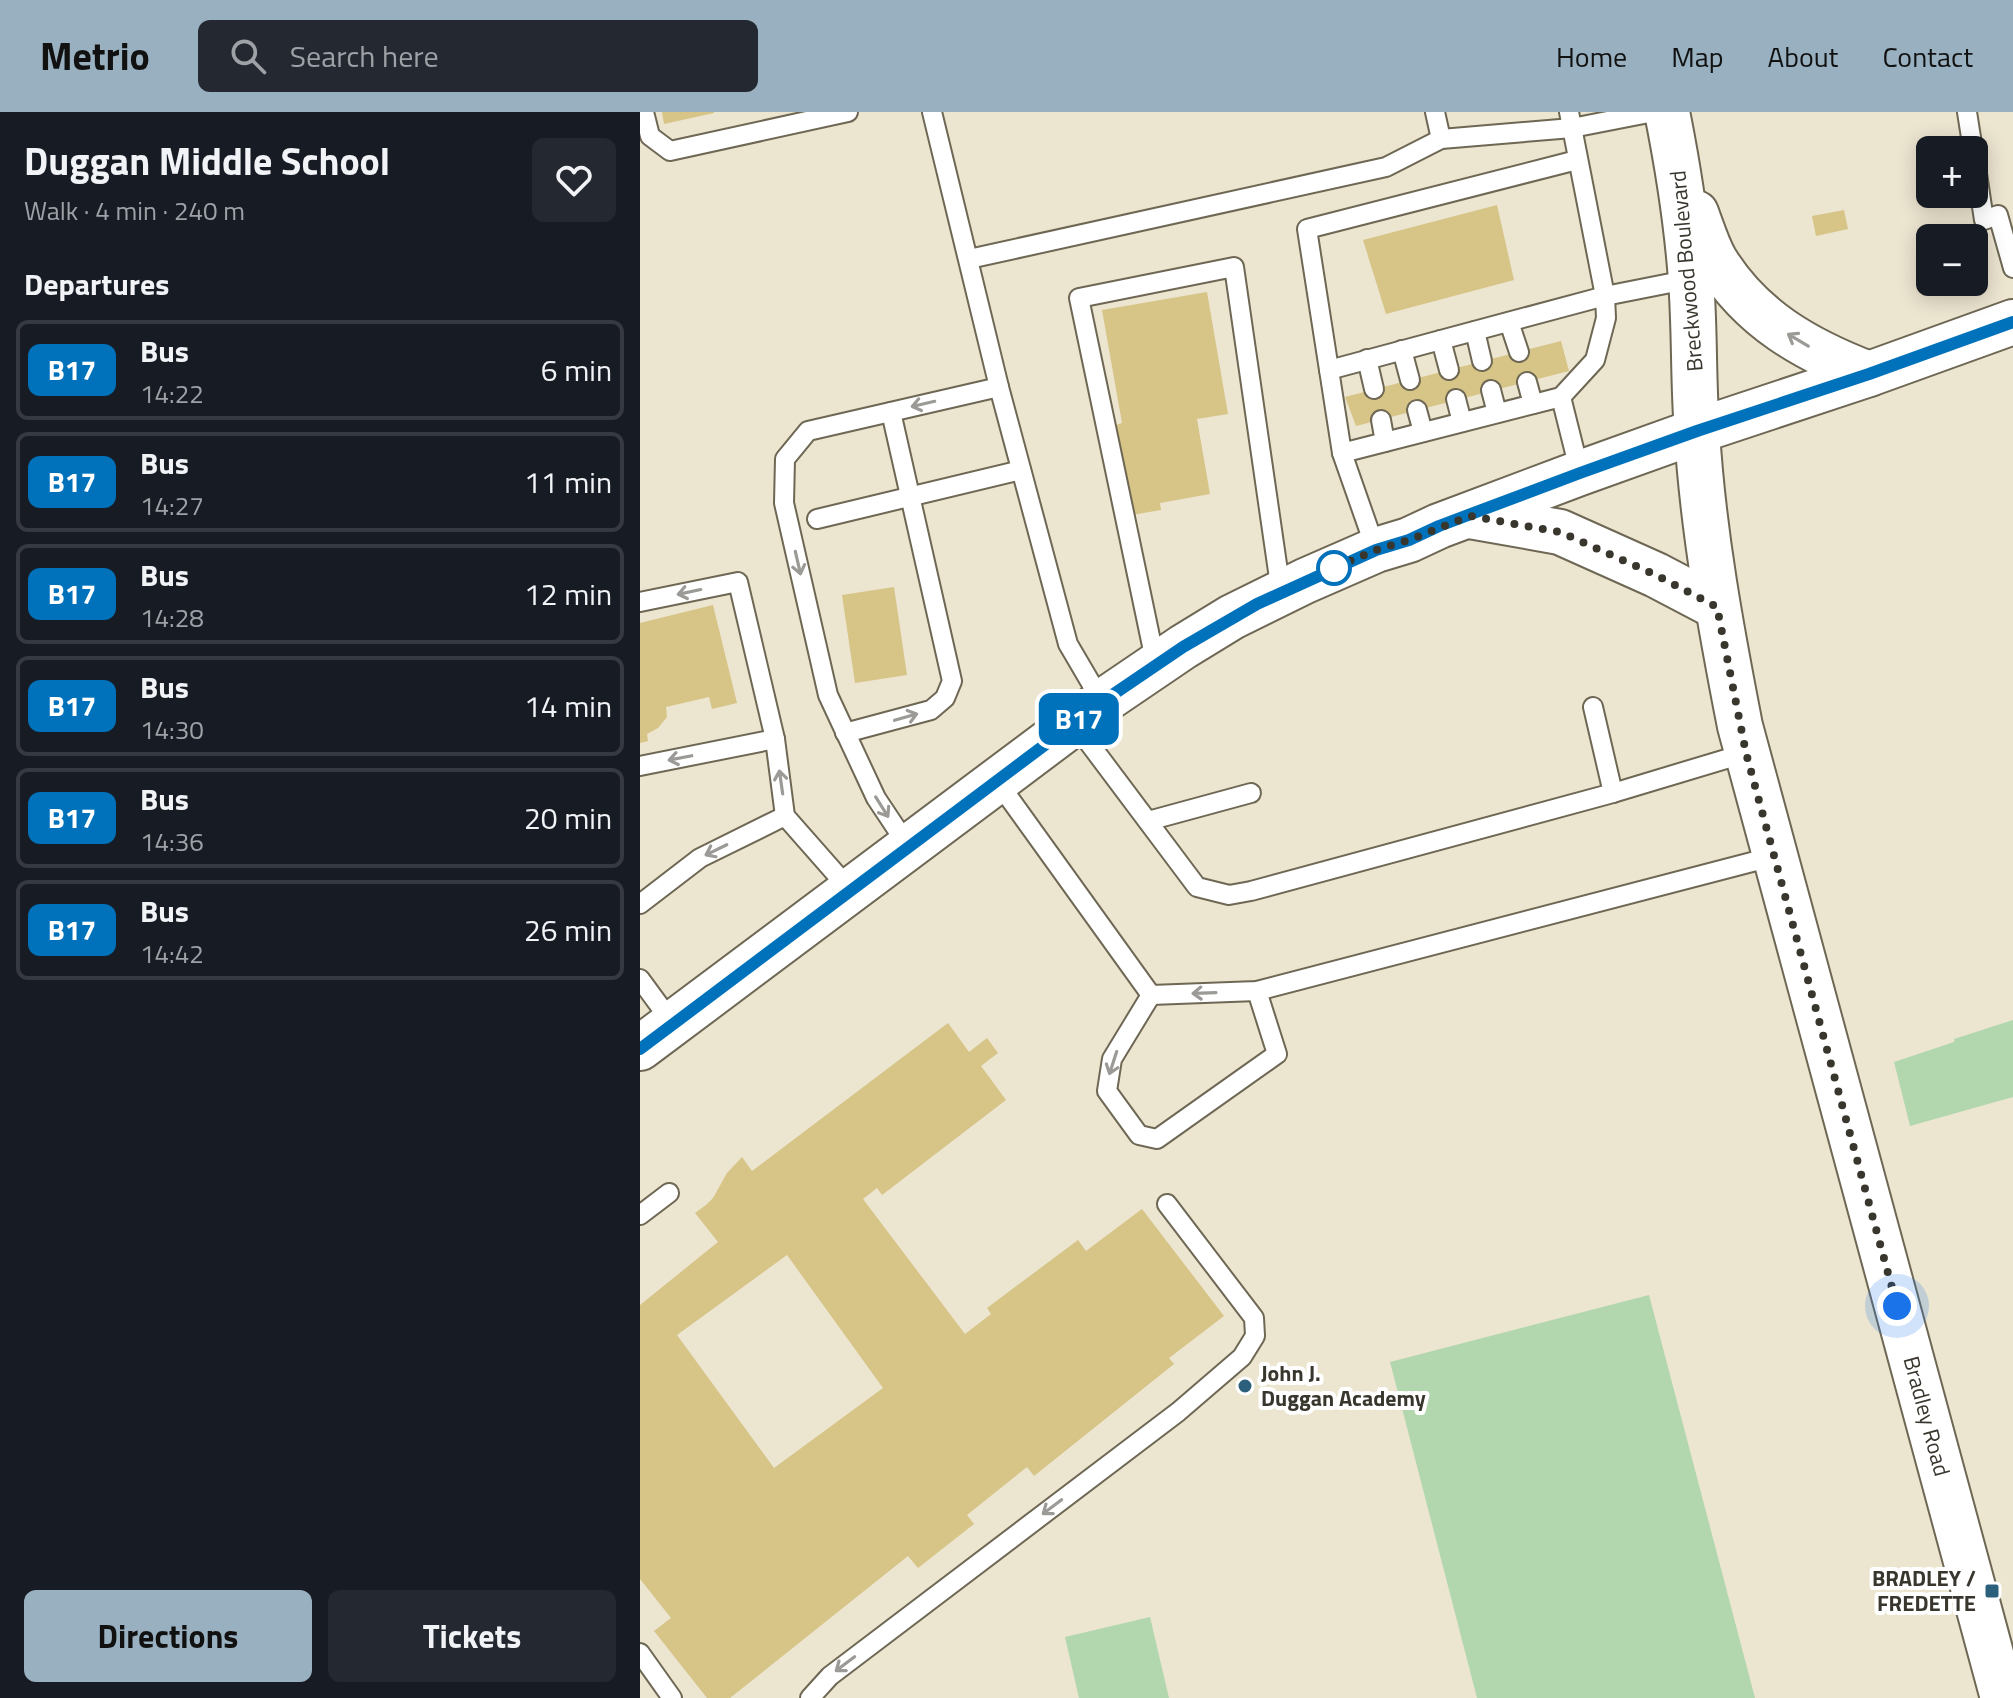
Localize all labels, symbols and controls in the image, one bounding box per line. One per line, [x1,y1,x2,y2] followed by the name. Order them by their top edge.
[198,20,758,92] search box
[40,27,150,85] text: Metrio
[290,33,439,79] text: Search here
[226,34,270,78] icon: search
[1556,35,1627,78] text: Home
[1671,35,1724,78] text: Map
[1768,35,1838,78] text: About
[1882,35,1973,78] text: Contact
[24,132,390,190] text: Duggan Middle School
[1916,136,1988,296] map controls
[1916,136,1988,208] button: +
[532,138,616,222] button: heart
[1660,169,1712,373] street label: Breckwood Boulevard
[24,191,245,230] text: Walk · 4 min · 240 m
[1916,224,1988,296] button: −
[24,261,169,307] text: Departures
[140,328,189,374] text: Bus
[1787,332,1810,348] one-way arrow
[541,347,612,393] text: 6 min
[48,348,96,391] text: B17
[140,374,204,413] text: 14:22
[911,397,937,412] one-way arrow
[140,440,189,486] text: Bus
[524,459,612,505] text: 11 min
[48,460,96,503] text: B17
[140,486,204,525] text: 14:27
[791,550,806,575] one-way arrow
[1317,551,1351,585] unlabelled marker
[140,552,189,598] text: Bus
[524,571,612,617] text: 12 min
[48,572,96,615] text: B17
[677,585,702,600] one-way arrow
[140,598,204,637] text: 14:28
[140,664,189,710] text: Bus
[524,683,612,729] text: 14 min
[48,684,96,727] text: B17
[1033,693,1125,745] line badge: B17
[1055,697,1103,740] text: B17
[893,709,919,724] one-way arrow
[140,710,204,749] text: 14:30
[668,751,693,766] one-way arrow
[773,770,788,795] one-way arrow
[140,776,189,822] text: Bus
[524,795,612,841] text: 20 min
[874,795,891,817] one-way arrow
[48,796,96,839] text: B17
[140,822,204,861] text: 14:36
[704,843,728,859] one-way arrow
[140,888,189,934] text: Bus
[524,907,612,953] text: 26 min
[48,908,96,951] text: B17
[140,934,204,973] text: 14:42
[1191,986,1218,1001] one-way arrow
[1105,1050,1119,1075] one-way arrow
[1877,1286,1917,1326] your location
[1895,1352,1959,1480] street label: Bradley Road
[1261,1356,1426,1415] place label: John J. Duggan Academy
[1236,1377,1254,1395] marker: John J. Duggan Academy
[1042,1499,1063,1516] one-way arrow
[1872,1561,1976,1620] place label: BRADLEY / FREDETTE
[1983,1582,2001,1600] marker: BRADLEY / FREDETTE
[24,1590,312,1682] button: Directions
[328,1590,616,1682] button: Tickets
[835,1656,856,1673] one-way arrow

